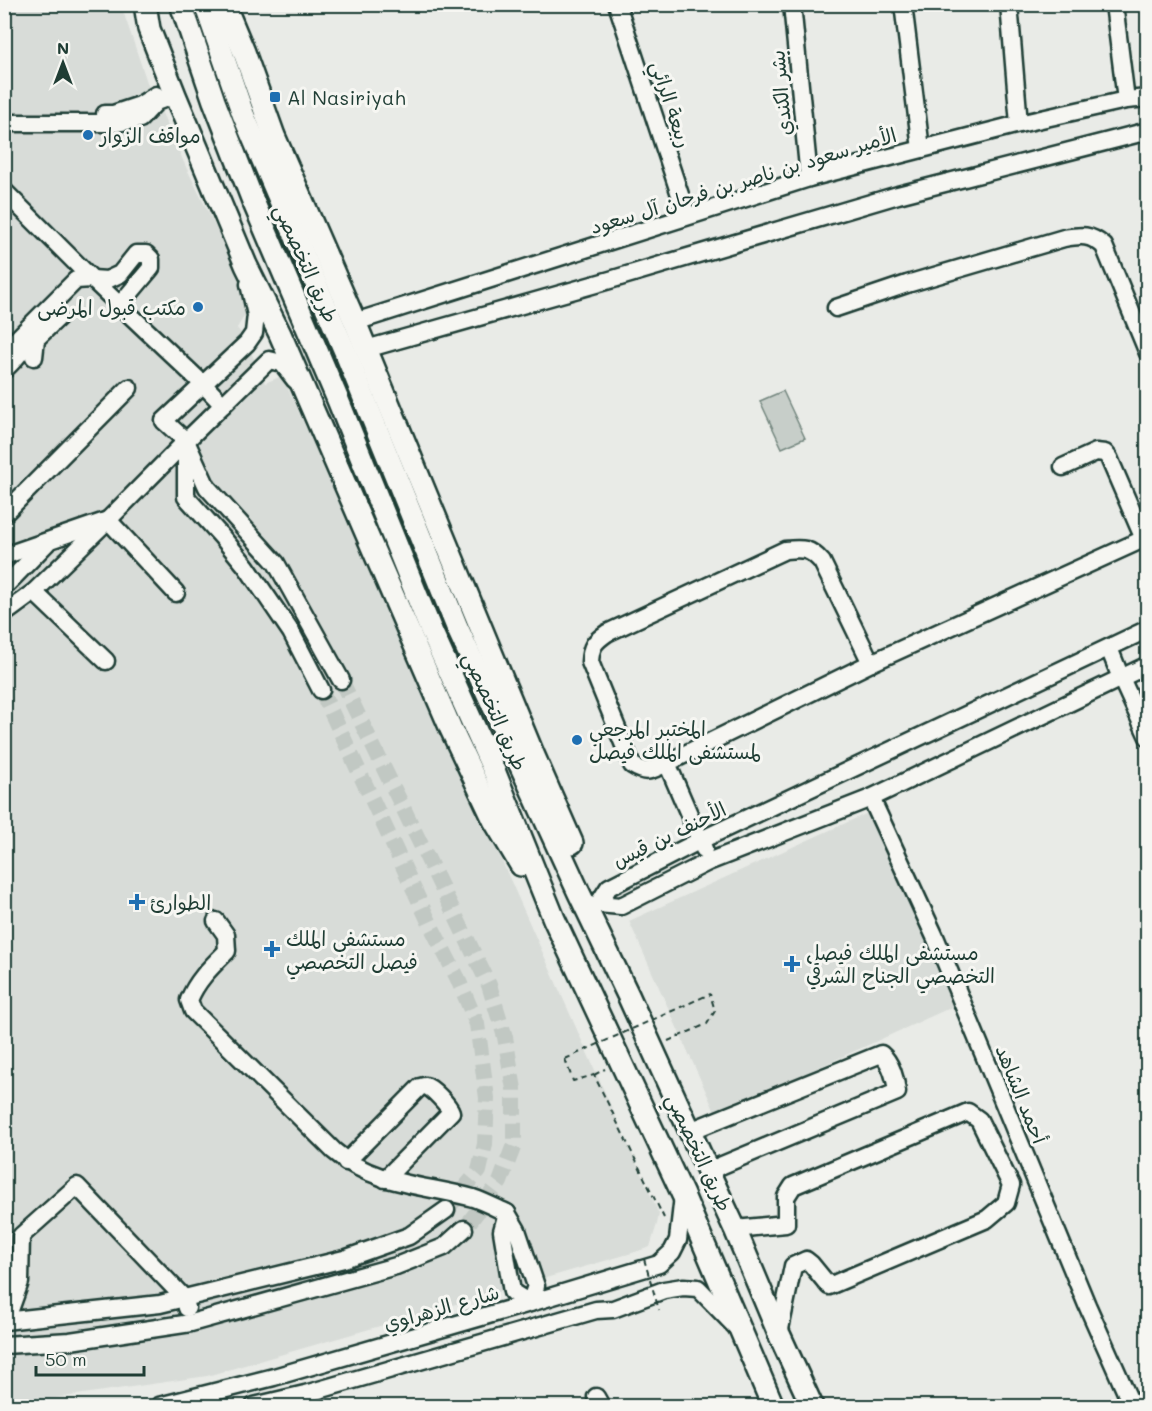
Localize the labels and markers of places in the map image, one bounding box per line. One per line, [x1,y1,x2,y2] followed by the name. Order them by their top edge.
[287,84,406,110] place label: Al Nasiriyah
[268,90,282,104] marker: Al Nasiriyah
[98,122,201,148] place label: مواقف الزوار
[81,128,95,142] marker: مواقف الزوار
[37,294,186,321] place label: مكتب قبول المرضى
[191,300,205,314] marker: مكتب قبول المرضى
[589,715,761,765] place label: المختبر المرجعي لمستشفى الملك فيصل
[570,733,584,747] marker: المختبر المرجعي لمستشفى الملك فيصل
[150,889,211,915] place label: الطوارئ
[128,893,146,911] marker: الطوارئ
[286,925,418,980] place label: مستشفى الملك فيصل التخصصي
[806,939,995,994] place label: مستشفى الملك فيصل التخصصي الجناح الشرقي
[263,940,281,958] marker: مستشفى الملك فيصل التخصصي
[783,955,801,973] marker: مستشفى الملك فيصل التخصصي الجناح الشرقي

